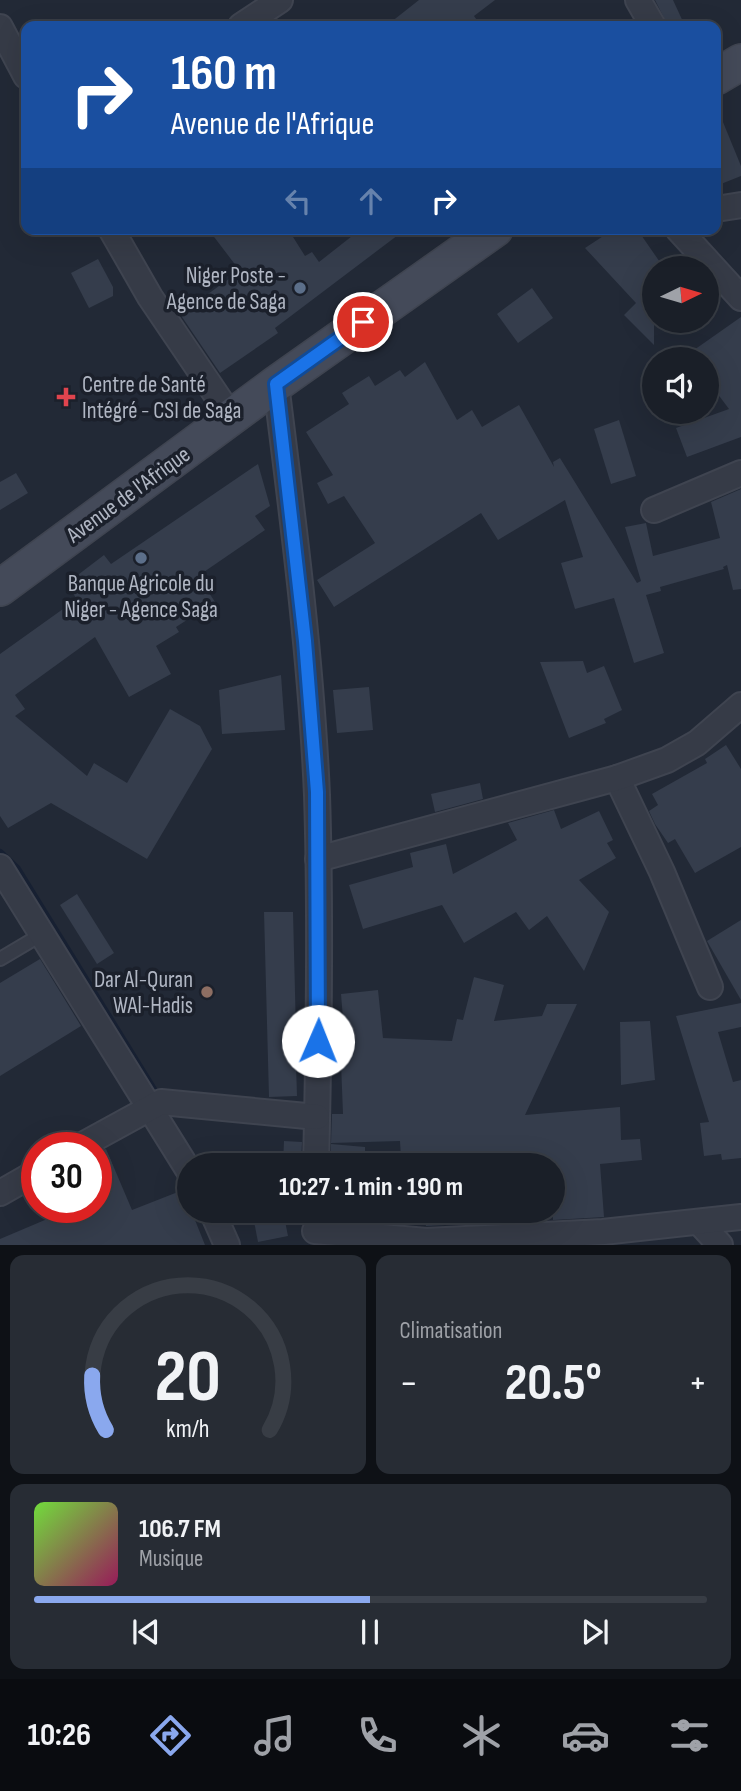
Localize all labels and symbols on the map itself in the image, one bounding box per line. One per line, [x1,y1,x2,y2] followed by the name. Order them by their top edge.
[642,256,719,332] north arrow
[166,262,286,316] place label: Niger Poste - Agence de Saga
[292,280,308,296] marker: Niger Poste - Agence de Saga
[333,292,393,352] pin
[82,371,241,425] place label: Centre de Santé Intégré - CSI de Saga
[56,387,76,407] marker: Centre de Santé Intégré - CSI de Saga
[60,441,196,550] street label: Avenue de l'Afrique
[133,550,149,566] marker: Banque Agricole du Niger - Agence Saga
[64,570,218,624] place label: Banque Agricole du Niger - Agence Saga
[94,966,193,1020] place label: Dar Al-Quran WAl-Hadis
[199,984,215,1000] marker: Dar Al-Quran WAl-Hadis
[281,1004,355,1078] position arrow
[21,1132,112,1223] speed limit sign: 30

